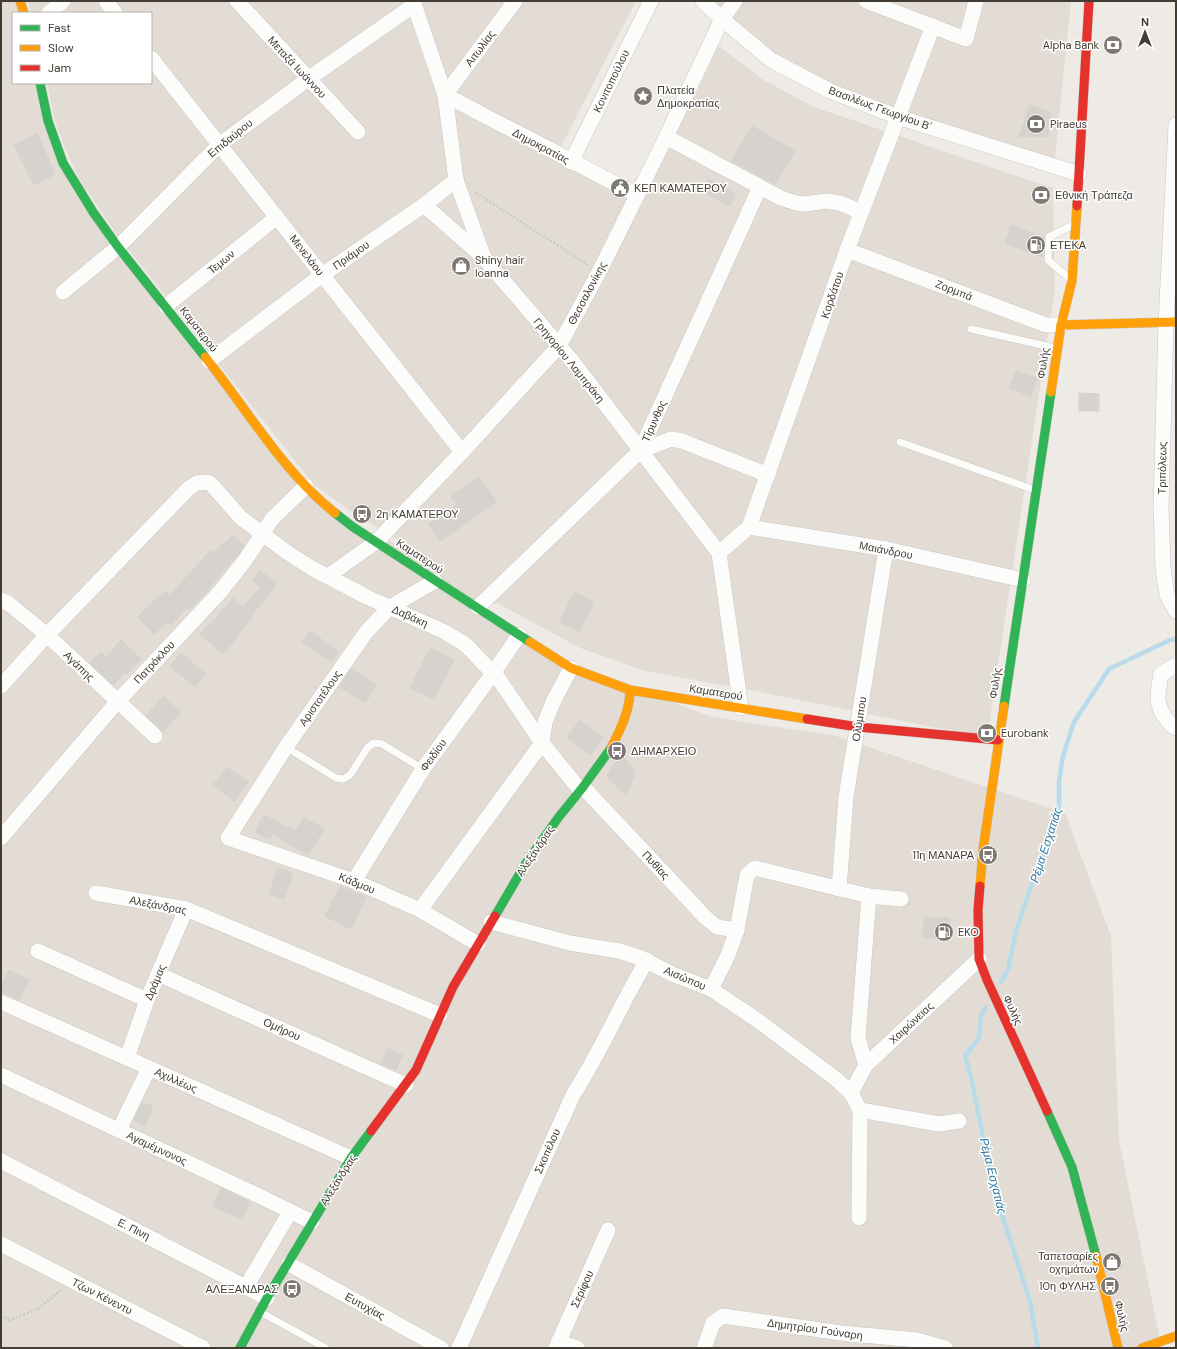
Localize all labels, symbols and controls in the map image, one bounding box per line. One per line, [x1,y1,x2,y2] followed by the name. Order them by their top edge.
[12,12,152,84] legend
[1125,12,1165,52] north arrow
[1141,15,1149,29] text: N
[48,20,71,36] text: Fast
[462,27,498,69] street label: Αιτωλίας
[265,33,329,101] street label: Μεταξά Ιωάννου
[1102,34,1124,56] bank icon: Alpha Bank
[1043,38,1099,52] place label: Alpha Bank
[48,40,74,56] text: Slow
[590,47,632,115] street label: Κονιτοπούλου
[48,60,71,76] text: Jam
[657,83,720,110] place label: Πλατεία Δημοκρατίας
[827,83,933,133] street label: Βασιλέως Γεωργίου Β'
[632,85,654,107] place icon: Πλατεία Δημοκρατίας
[1025,113,1047,135] bank icon: Piraeus
[205,116,255,160] street label: Επιδαύρου
[1050,117,1087,131] place label: Piraeus
[510,125,572,167] street label: Δημοκρατίας
[609,177,631,199] public building icon: ΚΕΠ ΚΑΜΑΤΕΡΟΥ
[634,181,727,195] place label: ΚΕΠ ΚΑΜΑΤΕΡΟΥ
[1030,184,1052,206] bank icon: Εθνική Τράπεζα
[1055,188,1133,202] place label: Εθνική Τράπεζα
[287,232,327,278] street label: Μενελάου
[1025,234,1047,256] fuel station icon: ΕΤΕΚΑ
[330,237,372,273] street label: Πριάμου
[1050,238,1087,252] place label: ΕΤΕΚΑ
[205,247,238,277] street label: Τεμων
[475,253,525,280] place label: Shiny hair Ioanna
[450,255,472,277] shop icon: Shiny hair Ioanna
[564,259,610,327] street label: Θεσσαλονίκης
[818,270,846,320] street label: Κορδάτου
[933,276,975,304] street label: Ζορμπά
[177,303,221,355] street label: Καματερού
[530,315,608,405] street label: Γρηγορίου Λαμπράκη
[1034,346,1052,380] street label: Φυλής
[639,398,669,444] street label: Τίρυνθος
[1155,442,1169,494] street label: Τριπόλεως
[351,503,373,525] bus stop icon: 2η ΚΑΜΑΤΕΡΟΥ
[376,507,459,521] place label: 2η ΚΑΜΑΤΕΡΟΥ
[394,535,446,577] street label: Καματερού
[858,538,914,562] street label: Μαιάνδρου
[390,602,430,630] street label: Δαβάκη
[130,637,178,687] street label: Πατρόκλου
[61,648,97,684] street label: Αγάπης
[986,666,1004,700] street label: Φυλής
[296,667,344,729] street label: Αριστοτέλους
[688,681,744,703] street label: Καματερού
[849,695,869,743] street label: Ολύμπου
[976,722,998,744] bank icon: Eurobank
[1001,726,1049,740] place label: Eurobank
[417,736,449,774] street label: Φειδίου
[606,740,628,762] bus stop icon: ΔΗΜΑΡΧΕΙΟ
[631,744,697,758] place label: ΔΗΜΑΡΧΕΙΟ
[1026,805,1066,885] water label: Ρέμα Εσχατιάς
[513,823,557,879] street label: Αλεξάνδρας
[977,844,999,866] bus stop icon: 11η ΜΑΝΑΡΑ
[639,848,673,882] street label: Πυθίας
[912,848,975,862] place label: 11η ΜΑΝΑΡΑ
[337,869,377,897] street label: Κάδμου
[128,893,188,917] street label: Αλεξάνδρας
[933,921,955,943] fuel station icon: EKO
[958,925,979,939] place label: EKO
[141,962,169,1002] street label: Δράμας
[662,963,708,993] street label: Αισώπου
[1000,993,1026,1027] street label: Φυλής
[886,999,936,1047] street label: Χαιρώνειας
[261,1015,303,1043] street label: Ομήρου
[153,1064,199,1096] street label: Αχιλλέως
[531,1126,563,1176] street label: Σκοπέλου
[125,1128,189,1168] street label: Αγαμέμνονος
[976,1136,1010,1216] water label: Ρέμα Εσχατιάς
[317,1152,359,1208] street label: Αλεξάνδρας
[115,1215,153,1243] street label: Ε. Πινη
[1038,1249,1098,1276] place label: Ταπετσαρίες οχημάτων
[1101,1251,1123,1273] shop icon: Ταπετσαρίες οχημάτων
[568,1268,596,1310] street label: Σερίφου
[69,1275,135,1317] street label: Τζων Κένεντυ
[1099,1275,1121,1297] bus stop icon: 10η ΦΥΛΗΣ
[281,1278,303,1300] bus stop icon: ΑΛΕΞΑΝΔΡΑΣ
[1039,1279,1096,1293] place label: 10η ΦΥΛΗΣ
[206,1282,278,1296] place label: ΑΛΕΞΑΝΔΡΑΣ
[343,1289,387,1323] street label: Ευτυχίας
[1112,1299,1132,1333] street label: Φυλής
[766,1315,864,1343] street label: Δημητρίου Γούναρη

